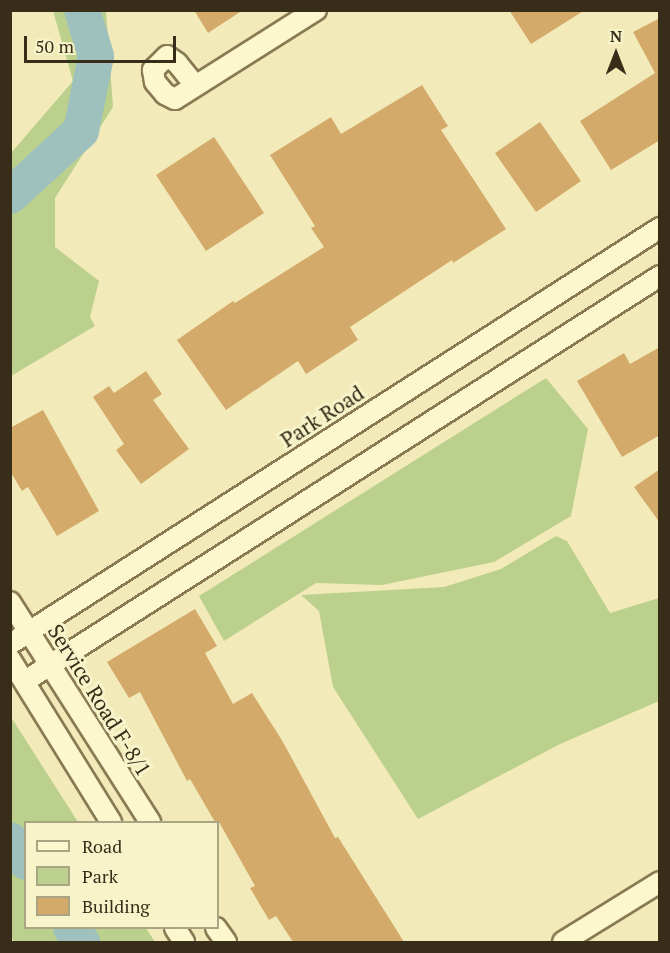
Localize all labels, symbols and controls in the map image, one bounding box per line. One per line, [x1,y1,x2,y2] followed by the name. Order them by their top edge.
[27,24,178,62] scale bar
[586,24,646,84] north arrow
[610,25,622,47] text: N
[35,34,74,58] text: 50 m
[276,380,368,452] street label: Park Road
[43,619,157,781] street label: Service Road F-8/1
[24,821,219,929] legend
[82,834,122,858] text: Road
[82,864,118,888] text: Park
[82,894,150,918] text: Building

